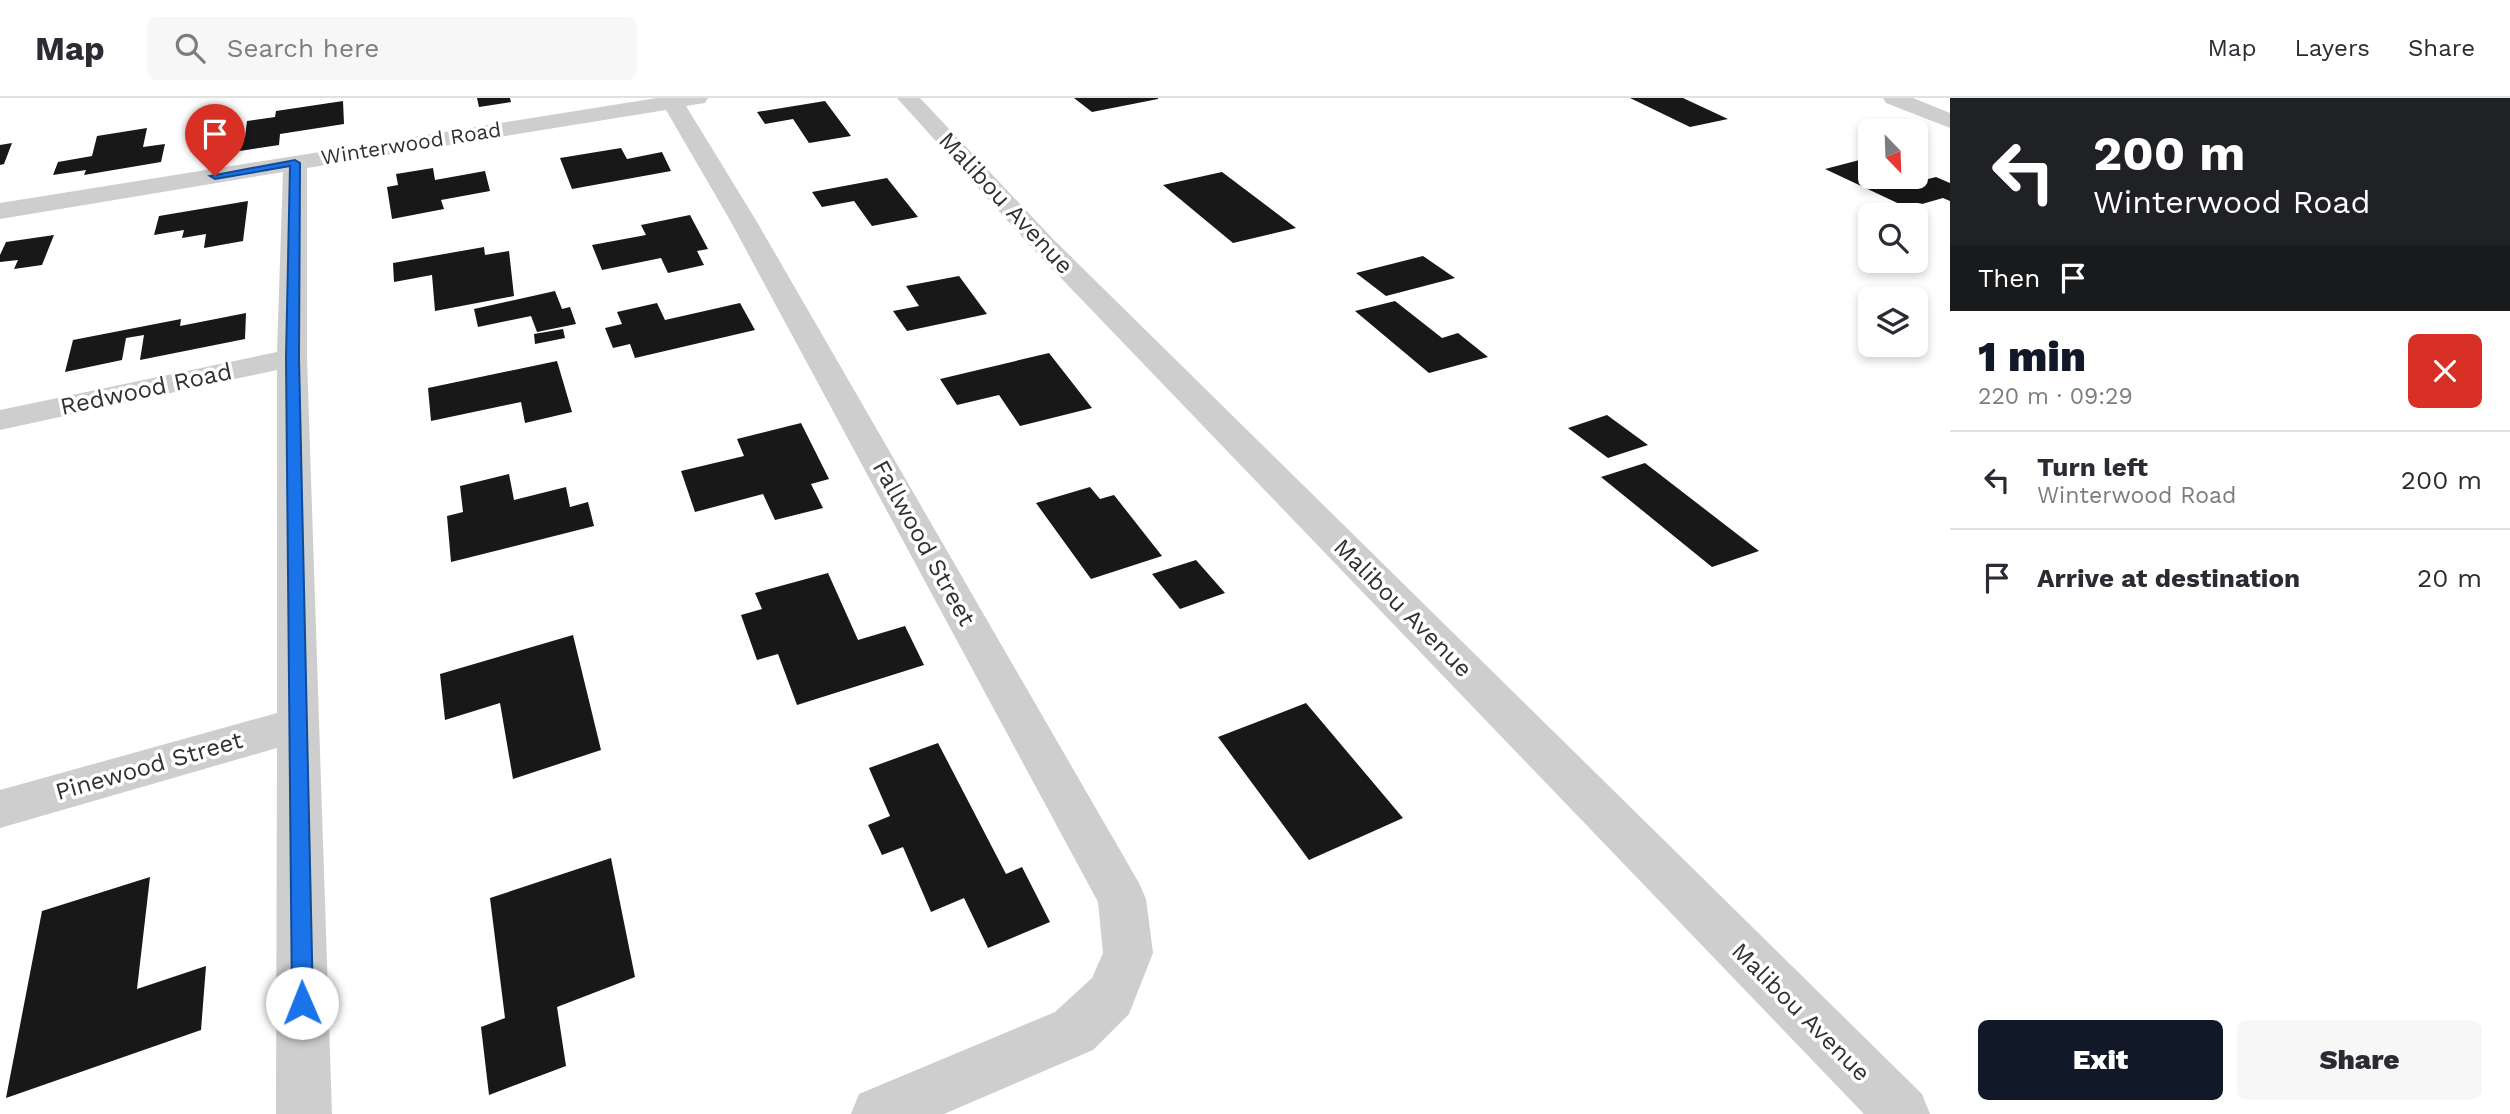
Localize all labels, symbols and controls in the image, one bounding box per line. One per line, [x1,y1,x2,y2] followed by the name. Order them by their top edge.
[147,17,637,80] search box
[35,29,105,68] text: Map
[171,29,209,67] icon: search
[227,33,379,63] text: Search here
[2208,34,2256,62] text: Map
[2294,34,2370,62] text: Layers
[2408,34,2475,62] text: Share
[185,104,245,176] pin
[196,115,234,153] icon: arrive
[319,116,503,170] street label: Winterwood Road
[1858,119,1928,189] north arrow
[1858,119,1928,357] map controls
[2093,124,2245,182] text: 200 m
[933,126,1079,280] street label: Malibou Avenue
[1978,126,2069,217] icon: left
[2093,183,2371,221] text: Winterwood Road
[1858,203,1928,273] button: search
[2054,259,2092,297] icon: arrive
[1978,263,2040,293] text: Then
[1858,287,1928,357] button: layers
[1978,332,2086,381] text: 1 min
[2408,334,2482,408] button: close
[58,357,234,421] street label: Redwood Road
[1978,383,2133,410] text: 220 m · 09:29
[2037,452,2148,482] text: Turn left
[867,455,981,631] street label: Fallwood Street
[1978,461,2016,499] icon: left
[2401,465,2482,495] text: 200 m
[2037,482,2236,509] text: Winterwood Road
[1328,533,1478,683] street label: Malibou Avenue
[1978,559,2016,597] icon: arrive
[2037,563,2300,593] text: Arrive at destination
[2417,563,2482,593] text: 20 m
[52,726,246,806] street label: Pinewood Street
[1726,937,1876,1087] street label: Malibou Avenue
[265,966,339,1040] position arrow
[1978,1020,2223,1100] button: Exit
[2237,1020,2482,1100] button: Share

